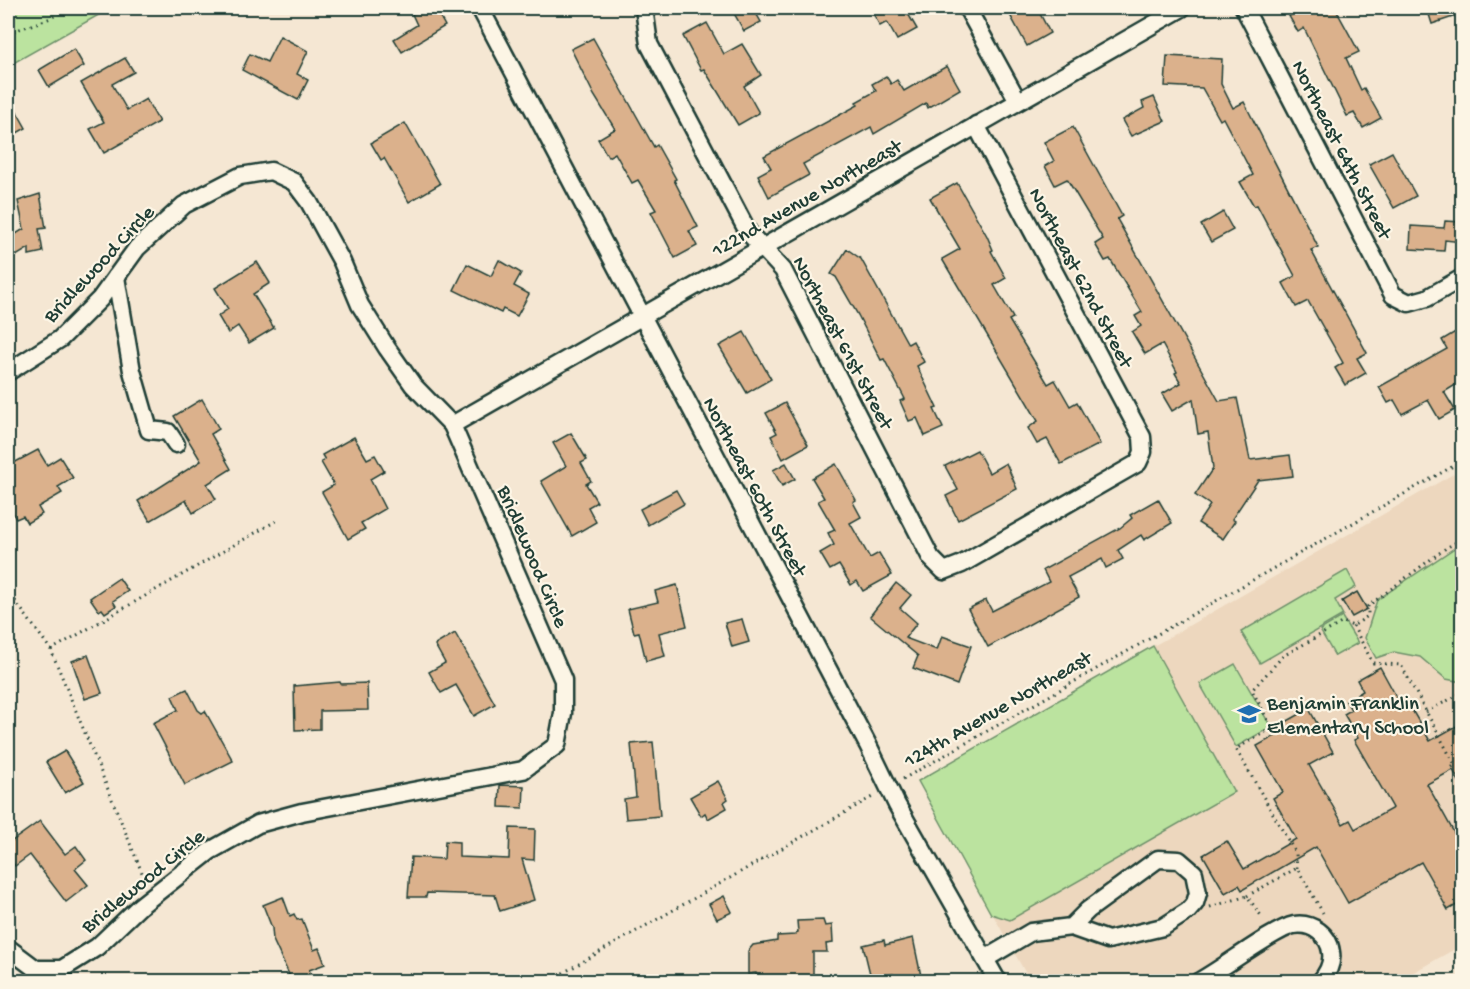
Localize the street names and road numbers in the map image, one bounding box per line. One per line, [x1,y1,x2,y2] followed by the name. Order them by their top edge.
[1284,57,1397,246] street label: Northeast 64th Street
[707,134,909,265] street label: 122nd Avenue Northeast
[1021,185,1138,375] street label: Northeast 62nd Street
[39,201,162,330] street label: Bridlewood Circle
[785,253,898,436] street label: Northeast 61st Street
[695,394,812,584] street label: Northeast 60th Street
[489,482,572,633] street label: Bridlewood Circle
[900,646,1099,775] street label: 124th Avenue Northeast
[77,825,212,941] street label: Bridlewood Circle

